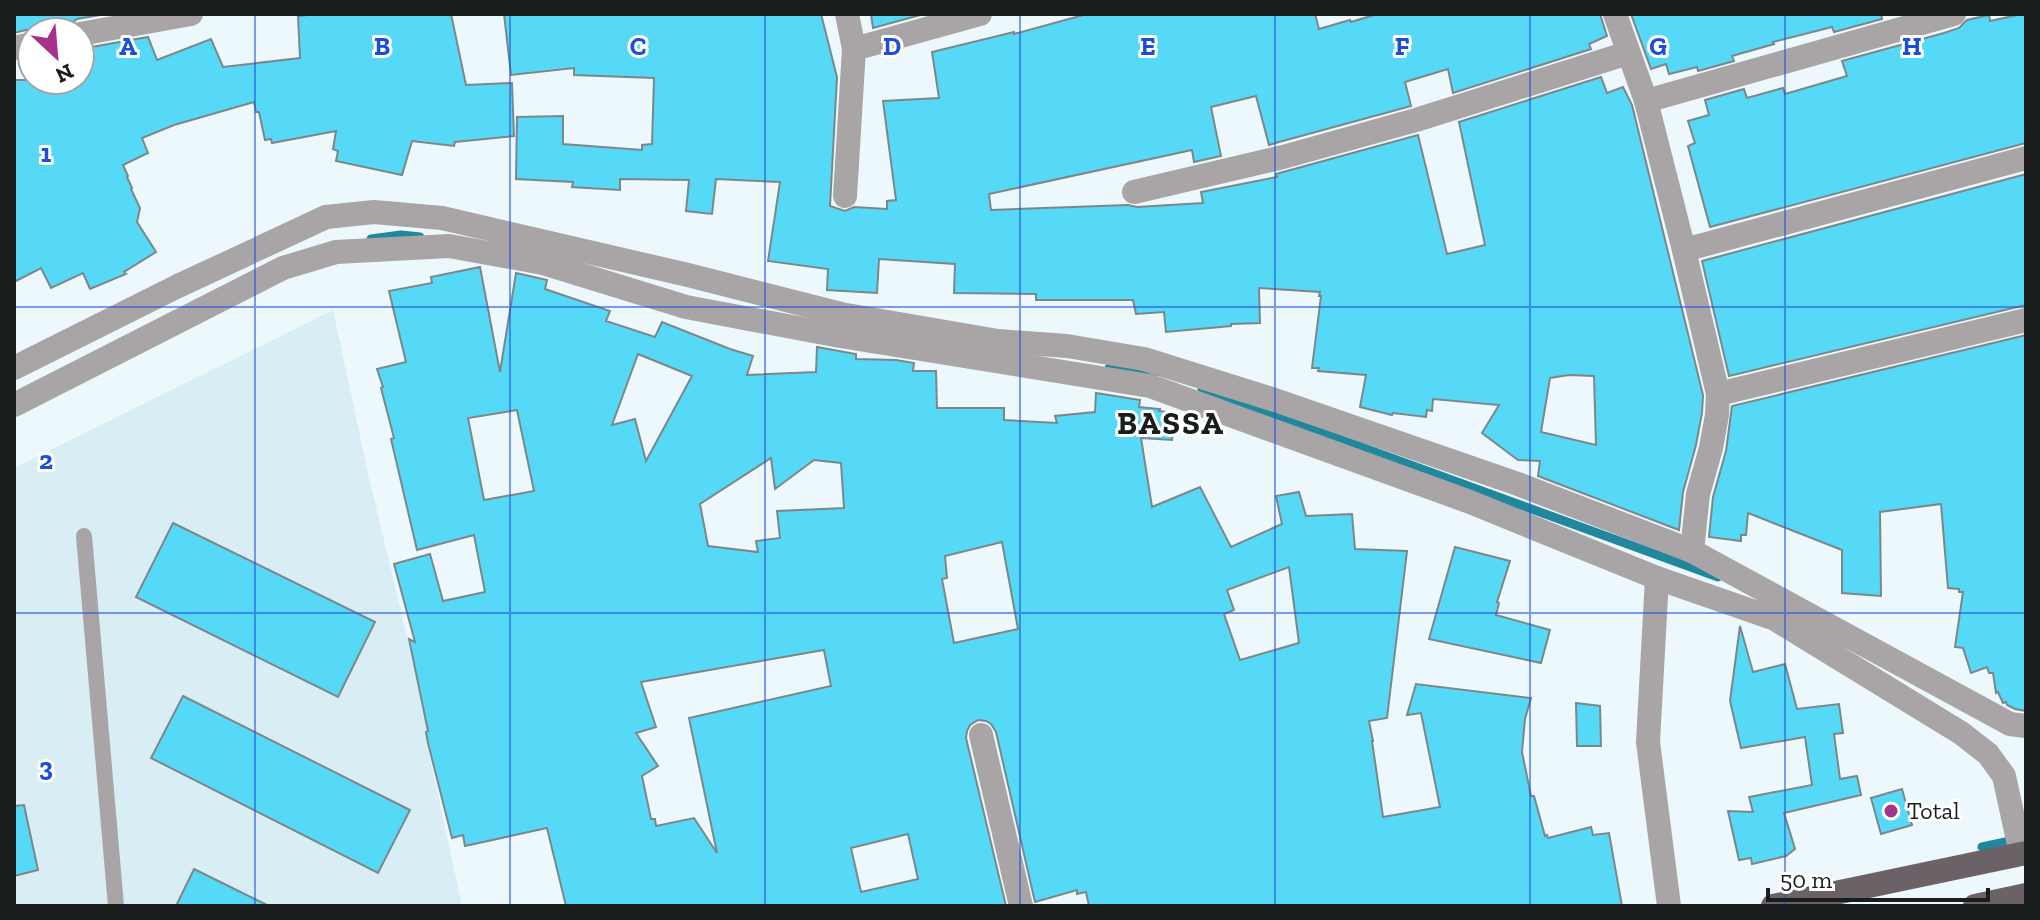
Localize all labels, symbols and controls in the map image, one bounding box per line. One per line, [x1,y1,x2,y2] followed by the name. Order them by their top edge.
[16,16,96,96] north arrow
[119,30,137,62] text: A
[374,30,390,62] text: B
[630,30,646,62] text: C
[883,30,901,62] text: D
[1140,30,1156,62] text: E
[1395,30,1410,62] text: F
[1649,30,1667,62] text: G
[1902,30,1922,62] text: H
[51,58,78,89] text: N
[41,137,52,169] text: 1
[1117,404,1225,442] district label: BASSA
[39,444,53,476] text: 2
[39,751,53,783] text: 3
[1907,796,1960,825] place label: Total
[1882,802,1900,820] marker: Total
[1768,852,1988,902] scale bar
[1780,865,1833,894] text: 50 m

